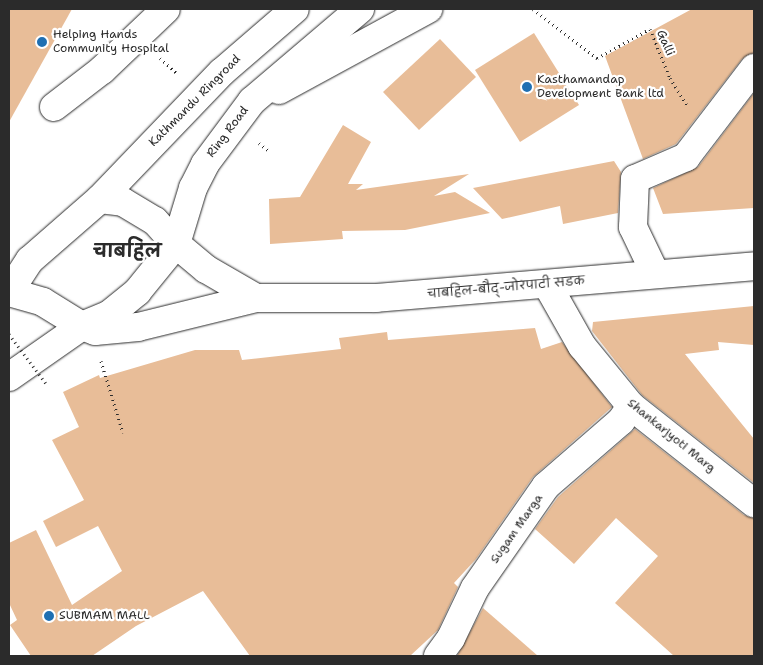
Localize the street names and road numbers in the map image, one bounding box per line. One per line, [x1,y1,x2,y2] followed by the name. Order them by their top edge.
[653,28,677,58] street label: Galli
[146,52,244,150] street label: Kathmandu Ringroad
[204,104,252,160] street label: Ring Road
[427,274,585,302] street label: चाबहिल-बौद्-जोरपाटी सडक
[624,396,718,476] street label: Shankarjyoti Marg
[488,492,546,566] street label: Sugam Marga

